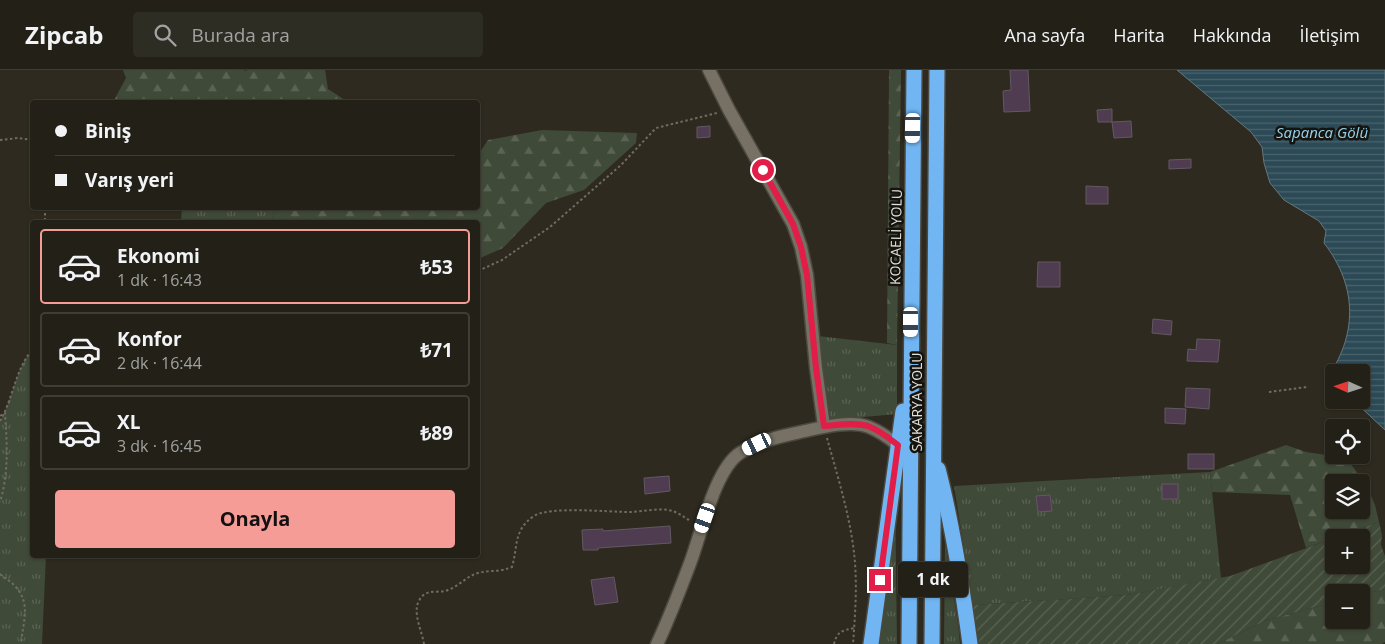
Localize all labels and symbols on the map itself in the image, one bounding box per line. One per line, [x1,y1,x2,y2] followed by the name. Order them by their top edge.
[905,113,920,143] car
[1276,122,1368,142] water label: Sapanca Gölü
[752,159,774,181] route start
[885,189,906,285] street label: KOCAELİ YOLU
[903,307,918,337] car
[907,352,926,452] street label: SAKARYA YOLU
[1325,364,1370,409] north arrow
[740,431,773,457] car
[693,501,716,535] car
[898,562,968,598] callout: 1 dk
[869,569,891,591] route end

